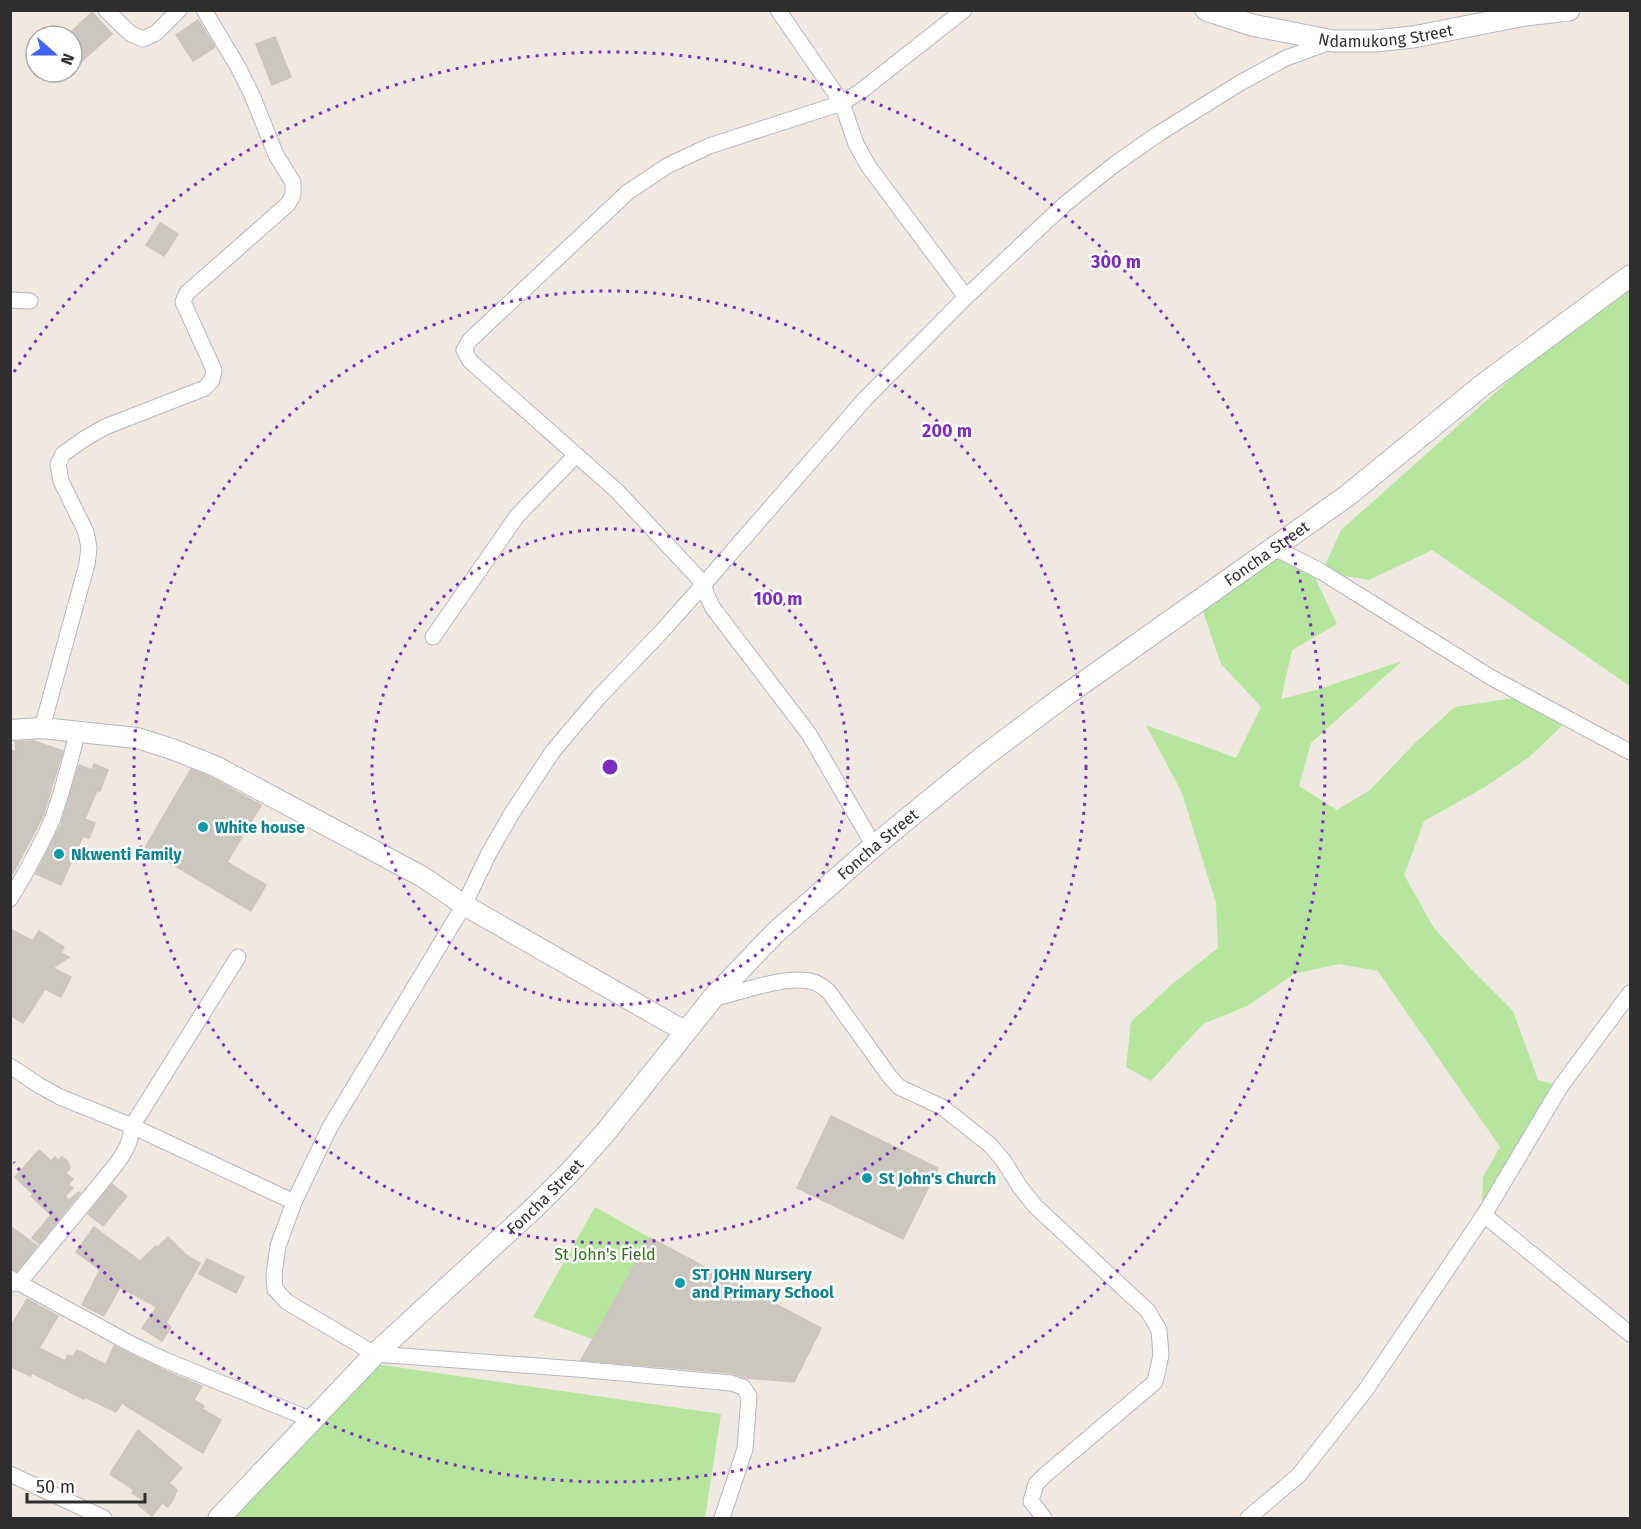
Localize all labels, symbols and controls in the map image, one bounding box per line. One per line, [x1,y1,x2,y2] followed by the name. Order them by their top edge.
[1317,20,1455,51] street label: Ndamukong Street
[24,24,84,84] north arrow
[57,51,78,68] text: N
[1090,251,1141,273] text: 300 m
[922,420,972,442] text: 200 m
[1221,517,1313,590] street label: Foncha Street
[754,588,802,610] text: 100 m
[600,757,620,777] centre of rings
[834,805,922,884] street label: Foncha Street
[215,818,305,837] place label: White house
[196,820,210,834] marker: White house
[71,845,182,864] place label: Nkwenti Family
[52,847,66,861] marker: Nkwenti Family
[503,1155,587,1238] street label: Foncha Street
[879,1169,996,1188] place label: St John's Church
[860,1171,874,1185] marker: St John's Church
[554,1245,656,1264] park label: St John's Field
[692,1265,834,1302] place label: ST JOHN Nursery and Primary School
[673,1276,687,1290] marker: ST JOHN Nursery and Primary School
[27,1466,146,1504] scale bar
[36,1476,75,1498] text: 50 m

